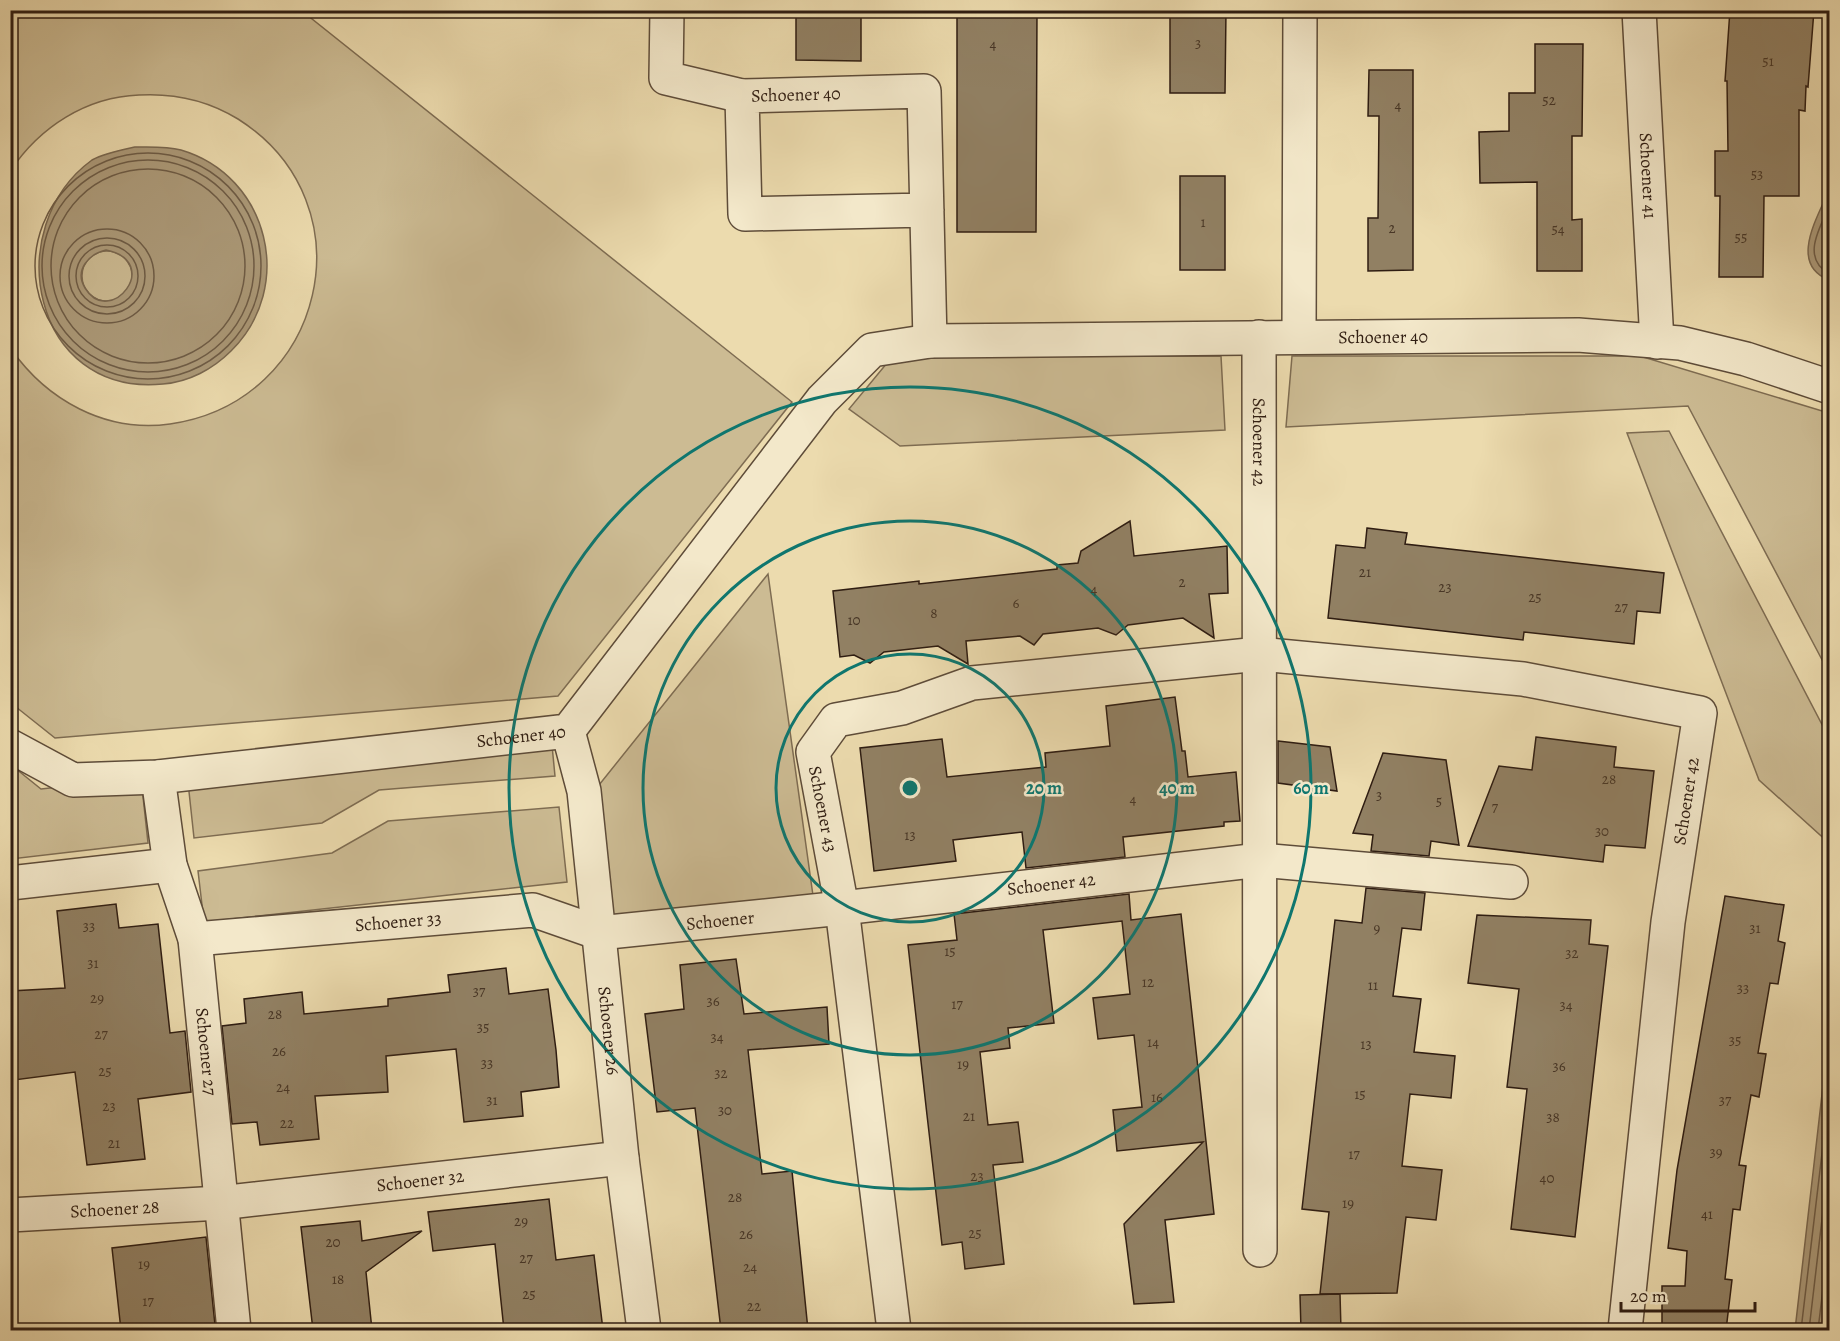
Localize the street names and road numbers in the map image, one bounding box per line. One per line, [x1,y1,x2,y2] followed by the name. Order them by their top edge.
[751,81,841,108] street label: Schoener 40
[1634,132,1662,219] street label: Schoener 41
[1338,324,1428,349] street label: Schoener 40
[1247,398,1271,487] street label: Schoener 42
[475,719,567,753] street label: Schoener 40
[1667,755,1705,847] street label: Schoener 42
[803,764,843,854] street label: Schoener 43
[1006,867,1097,901] street label: Schoener 42
[685,905,756,936] street label: Schoener
[354,906,443,937] street label: Schoener 33
[592,985,625,1076] street label: Schoener 26
[190,1007,223,1097] street label: Schoener 27
[375,1164,466,1197] street label: Schoener 32
[70,1194,160,1224] street label: Schoener 28

